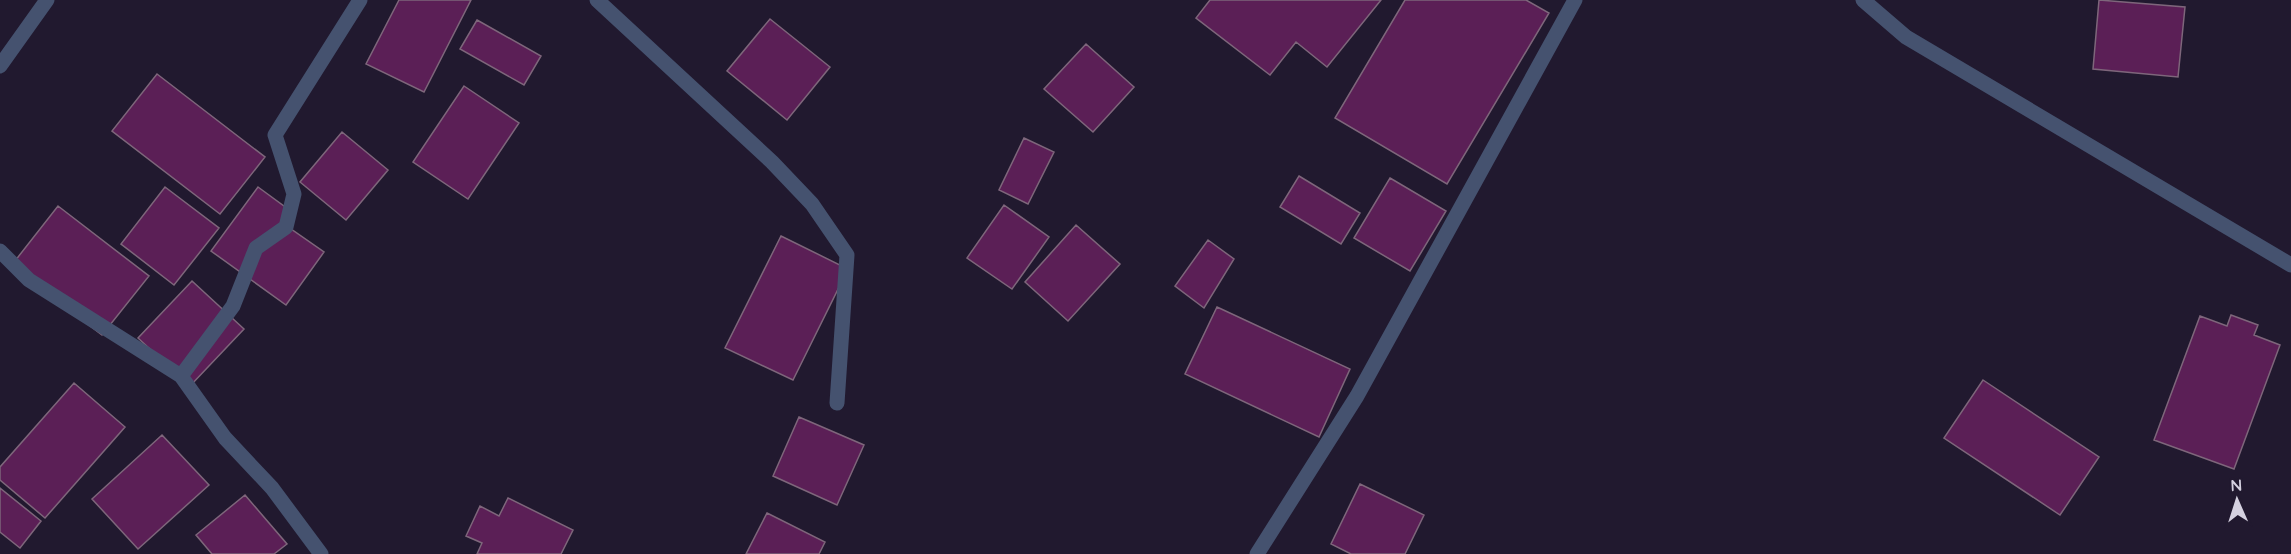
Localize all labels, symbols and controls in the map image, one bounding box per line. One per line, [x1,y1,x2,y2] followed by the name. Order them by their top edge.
[2207,470,2267,530] north arrow
[2230,475,2243,495] text: N

